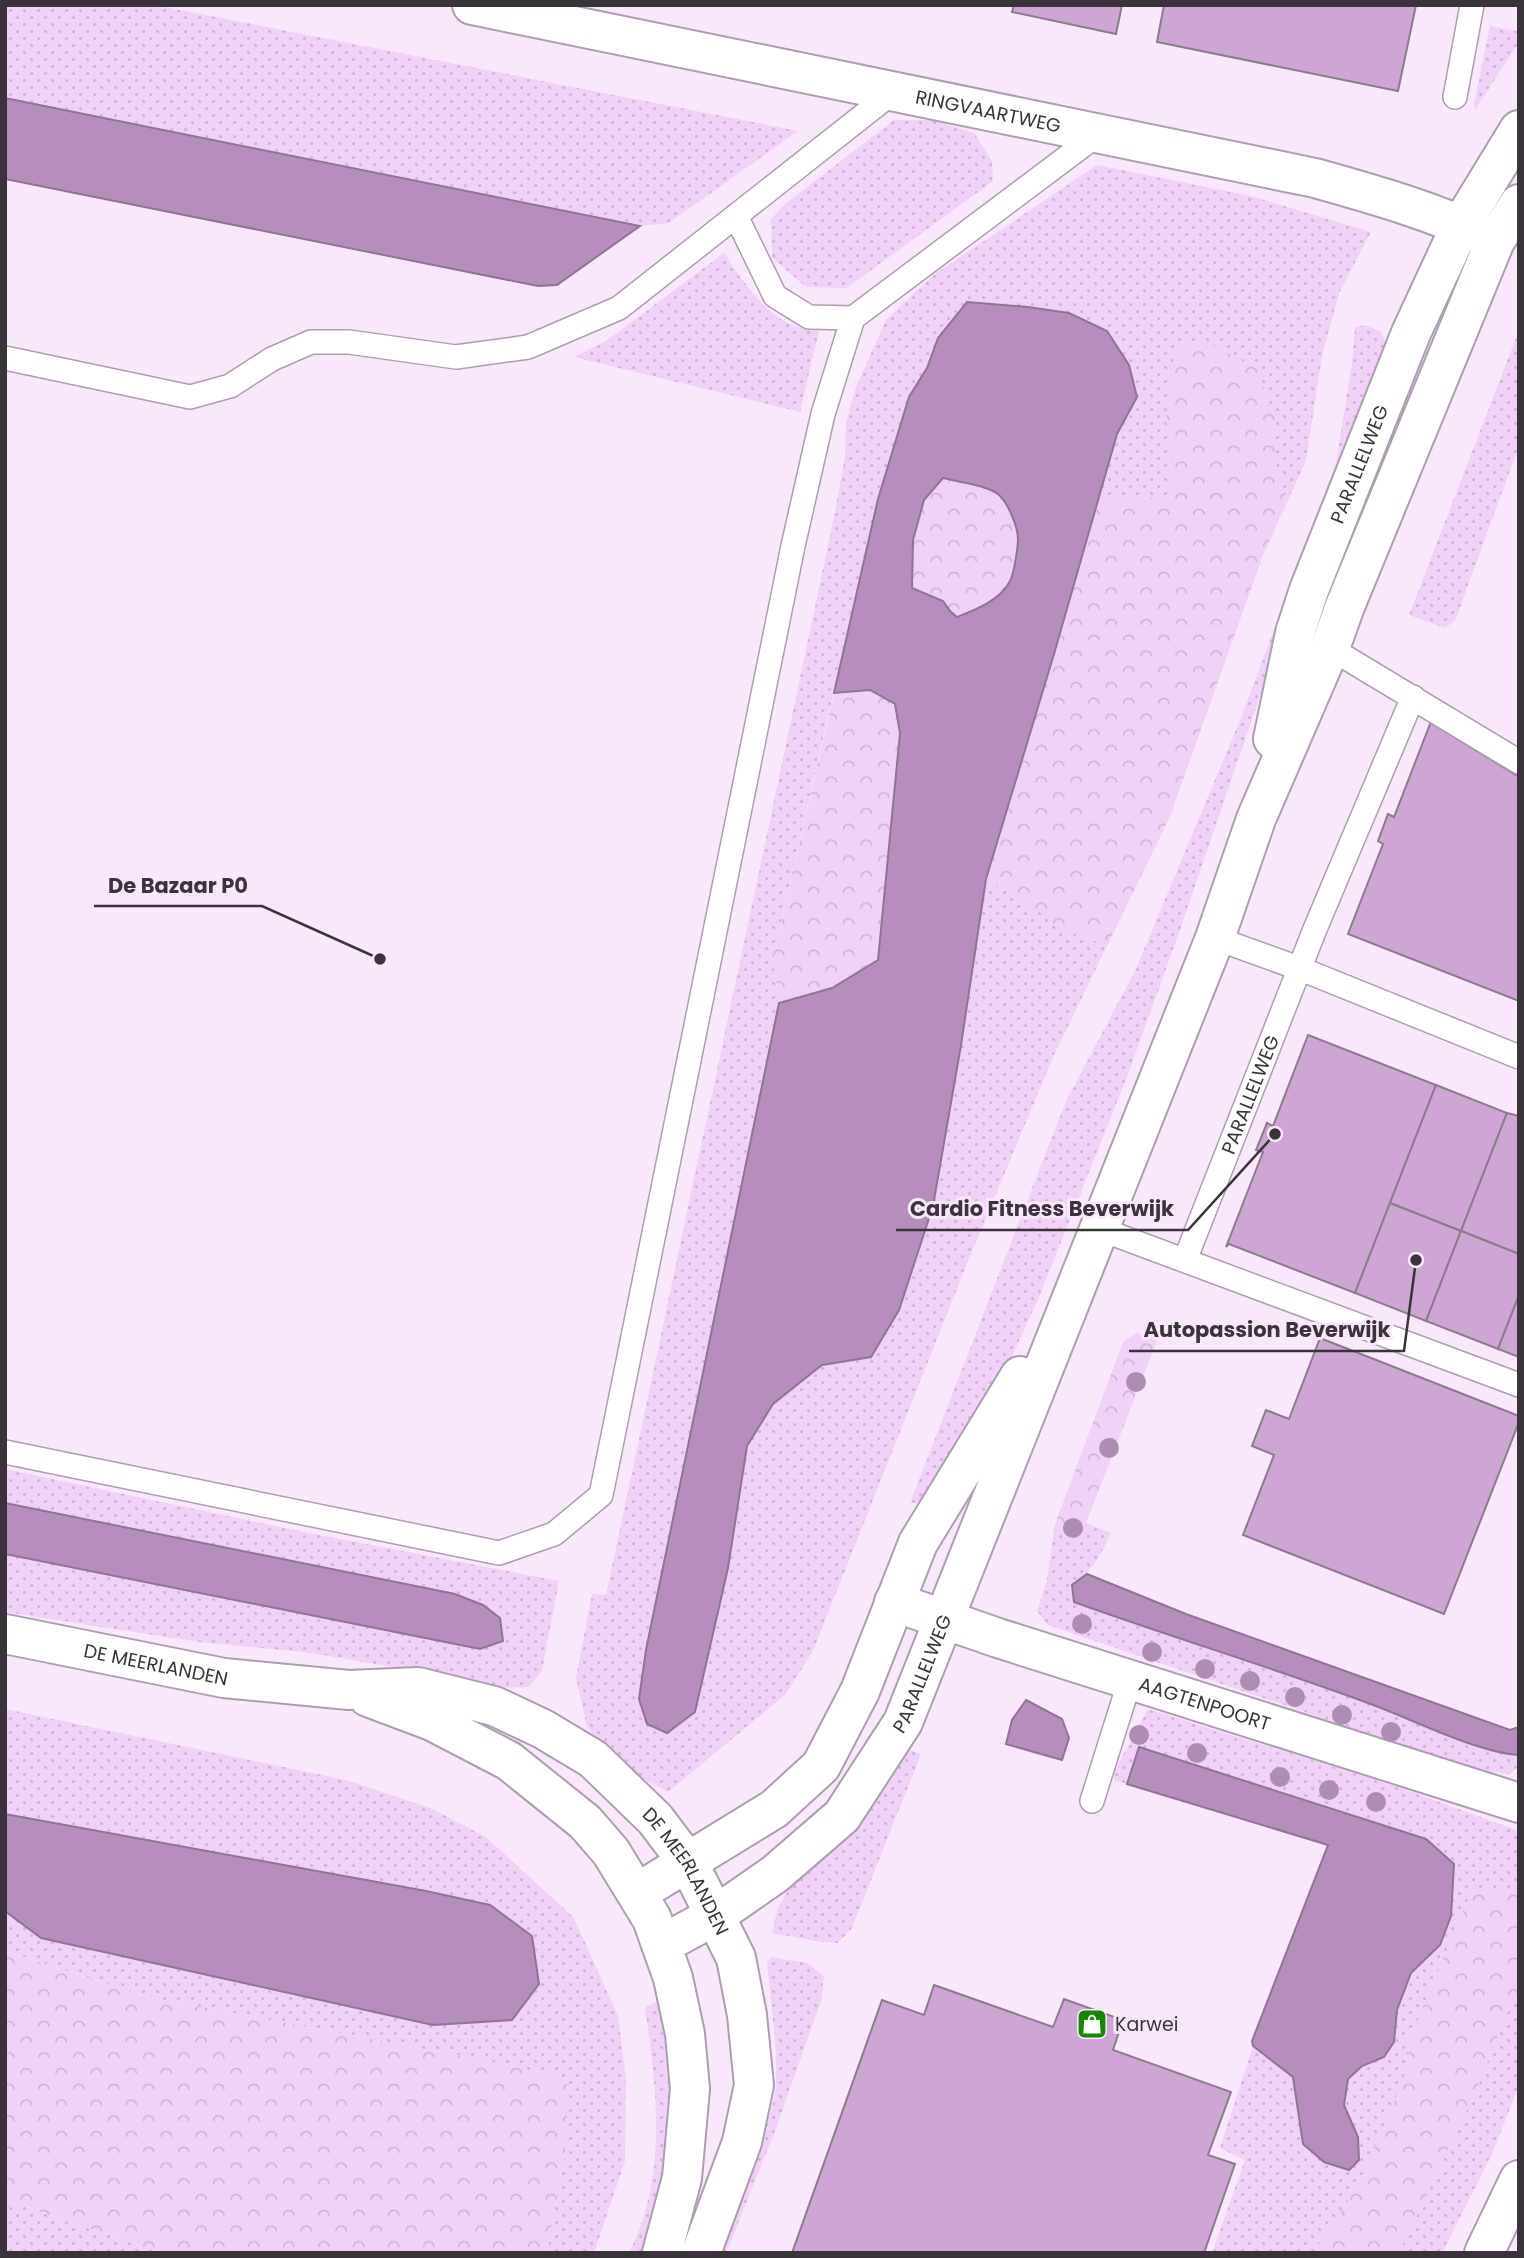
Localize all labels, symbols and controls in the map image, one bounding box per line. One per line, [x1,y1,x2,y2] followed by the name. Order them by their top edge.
[913,83,1063,139] street label: RINGVAARTWEG
[1323,401,1395,527] street label: PARALLELWEG
[94,864,262,906] callout: De Bazaar P0
[108,871,248,900] text: De Bazaar P0
[1215,1031,1286,1158] street label: PARALLELWEG
[896,1188,1188,1230] callout: Cardio Fitness Beverwijk
[910,1194,1174,1223] text: Cardio Fitness Beverwijk
[1129,1309,1404,1351] callout: Autopassion Beverwijk
[1143,1315,1391,1344] text: Autopassion Beverwijk
[886,1610,958,1738] street label: PARALLELWEG
[81,1637,231,1692] street label: DE MEERLANDEN
[1136,1670,1274,1737] street label: AAGTENPOORT
[637,1801,736,1940] street label: DE MEERLANDEN
[1075,2007,1109,2041] shop icon: Karwei
[1115,2011,1178,2038] place label: Karwei

